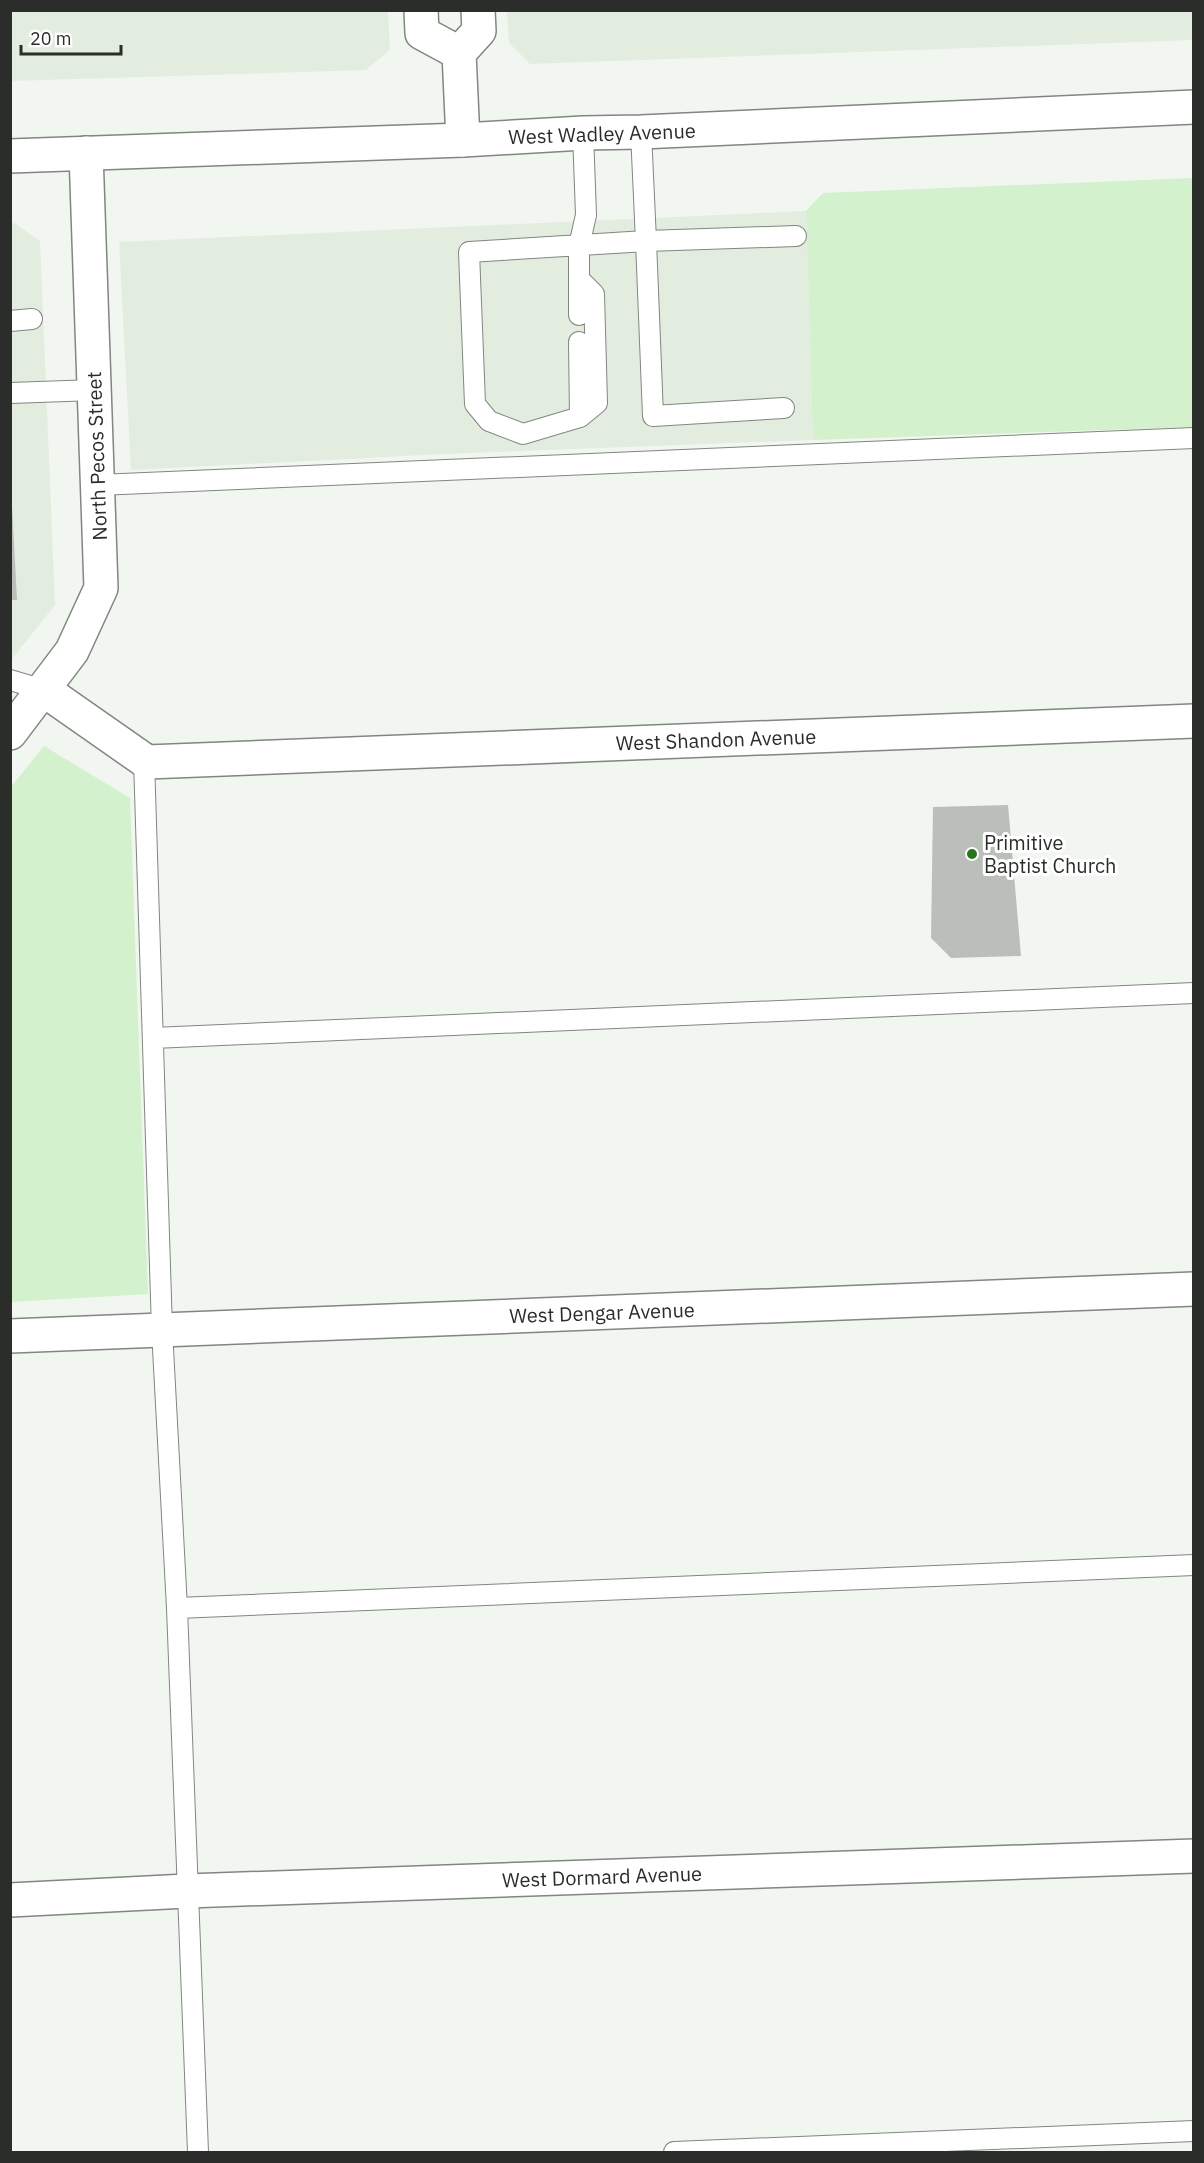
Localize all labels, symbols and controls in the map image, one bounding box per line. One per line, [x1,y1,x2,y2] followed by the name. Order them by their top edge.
[21,18,122,56] scale bar
[30,27,72,50] text: 20 m
[508,117,696,150] street label: West Wadley Avenue
[80,371,113,541] street label: North Pecos Street
[615,723,817,756] street label: West Shandon Avenue
[984,829,1116,879] place label: Primitive Baptist Church
[965,847,979,861] marker: Primitive Baptist Church
[509,1296,695,1329] street label: West Dengar Avenue
[501,1860,703,1893] street label: West Dormard Avenue

